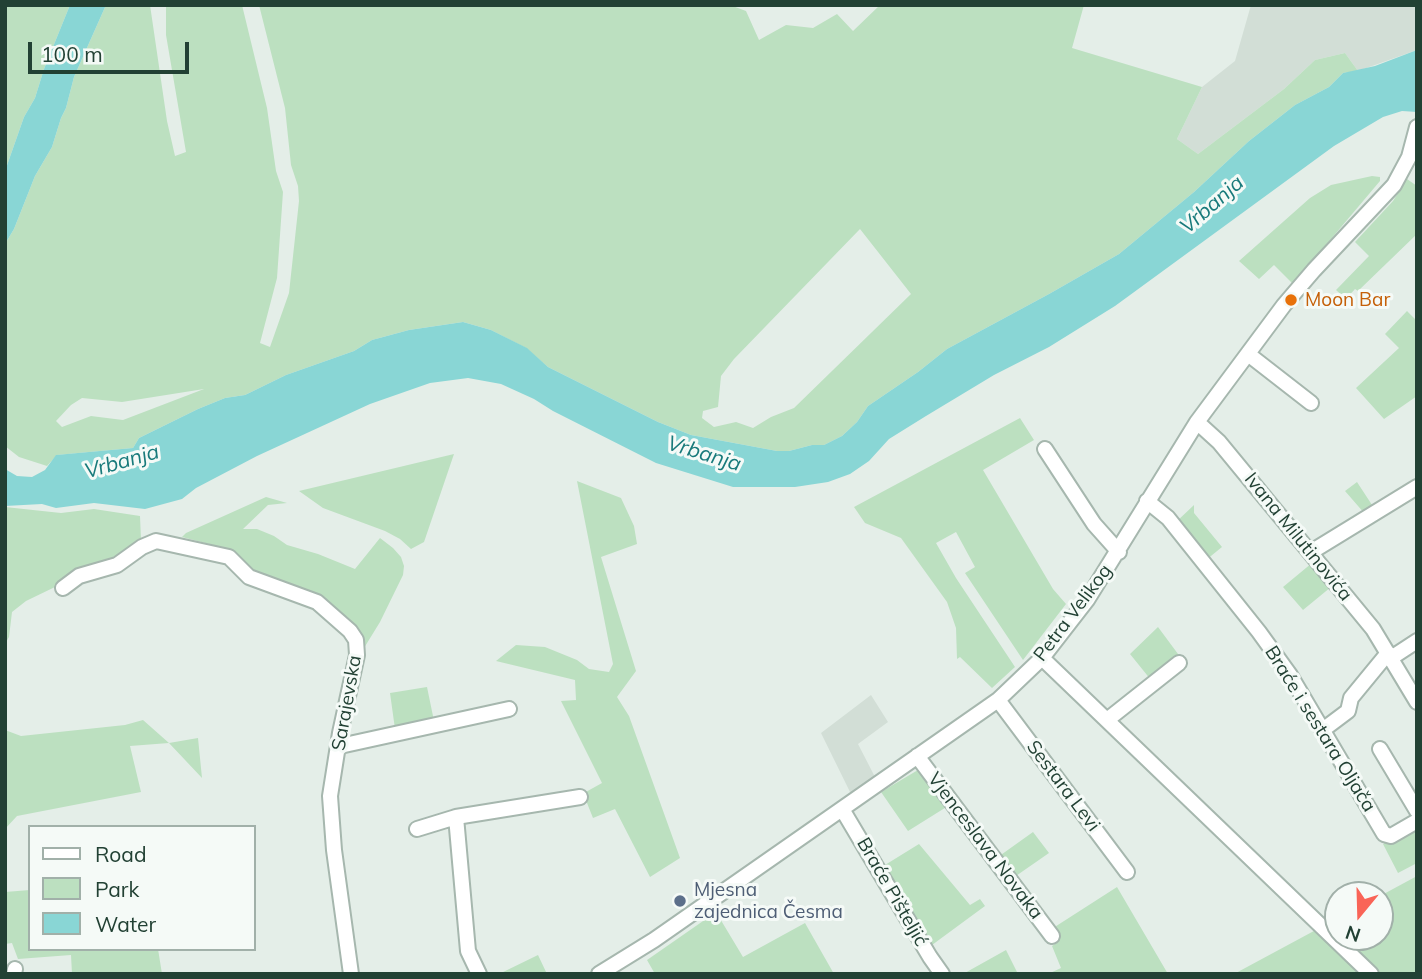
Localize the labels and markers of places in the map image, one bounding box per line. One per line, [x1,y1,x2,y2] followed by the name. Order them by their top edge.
[1305,289,1390,311] place label: Moon Bar
[1283,292,1299,308] marker: Moon Bar
[694,879,843,923] place label: Mjesna zajednica Česma
[672,893,688,909] marker: Mjesna zajednica Česma

